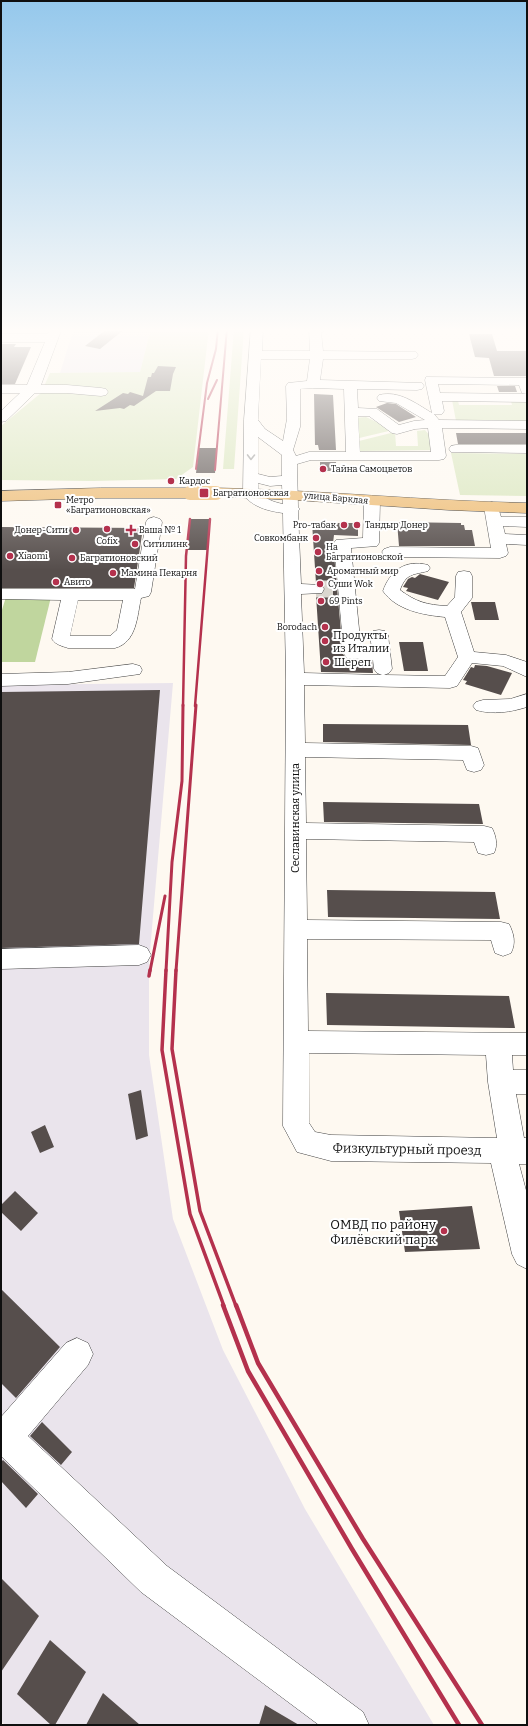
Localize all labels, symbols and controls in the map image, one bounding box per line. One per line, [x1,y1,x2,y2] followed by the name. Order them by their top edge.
[247,454,255,460] one-way arrow
[318,464,328,474] marker: Тайна Самоцветов
[331,464,412,474] place label: Тайна Самоцветов
[166,476,176,486] marker: Кардос
[179,476,211,486] place label: Кардос
[198,487,210,499] marker: Багратионовская
[213,488,289,498] place label: Багратионовская
[302,490,369,506] street label: улица Барклая
[66,495,151,515] place label: Метро «Багратионовская»
[53,500,63,510] marker: Метро «Багратионовская»
[293,520,337,530] place label: Pro-табак
[339,520,349,530] marker: Pro-табак
[352,520,362,530] marker: Тандыр Донер
[365,520,428,530] place label: Тандыр Донер
[102,524,112,534] marker: Cofix
[14,525,68,535] place label: Донер-Сити
[71,525,81,535] marker: Донер-Сити
[126,525,136,535] marker: Ваша № 1
[139,525,181,535] place label: Ваша № 1
[254,533,309,543] place label: Совкомбанк
[311,533,321,543] marker: Совкомбанк
[96,536,118,546] place label: Cofix
[130,539,140,549] marker: Ситилинк
[143,539,188,549] place label: Ситилинк
[326,542,403,562] place label: На Багратионовской
[313,547,323,557] marker: На Багратионовской
[5,551,15,561] marker: Xiaomi
[18,551,48,561] place label: Xiaomi
[67,553,77,563] marker: Багратионовский
[80,553,158,563] place label: Багратионовский
[314,566,324,576] marker: Ароматный мир
[327,566,399,576] place label: Ароматный мир
[108,568,118,578] marker: Мамина Пекарня
[121,568,197,578] place label: Мамина Пекарня
[51,577,61,587] marker: Авито
[64,577,91,587] place label: Авито
[315,579,325,589] marker: Суши Wok
[328,579,374,589] place label: Суши Wok
[316,596,326,606] marker: 69 Pints
[329,596,362,606] place label: 69 Pints
[277,622,317,632] place label: Borodach
[320,622,330,632] marker: Borodach
[333,629,389,655] place label: Продукты из Италии
[320,636,330,646] marker: Продукты из Италии
[334,656,371,669] place label: Шереп
[321,657,331,667] marker: Шереп
[289,763,302,873] street label: Сеславинская улица
[332,1140,482,1158] street label: Физкультурный проезд
[330,1217,436,1247] place label: ОМВД по району Филёвский парк
[439,1226,449,1236] marker: ОМВД по району Филёвский парк

